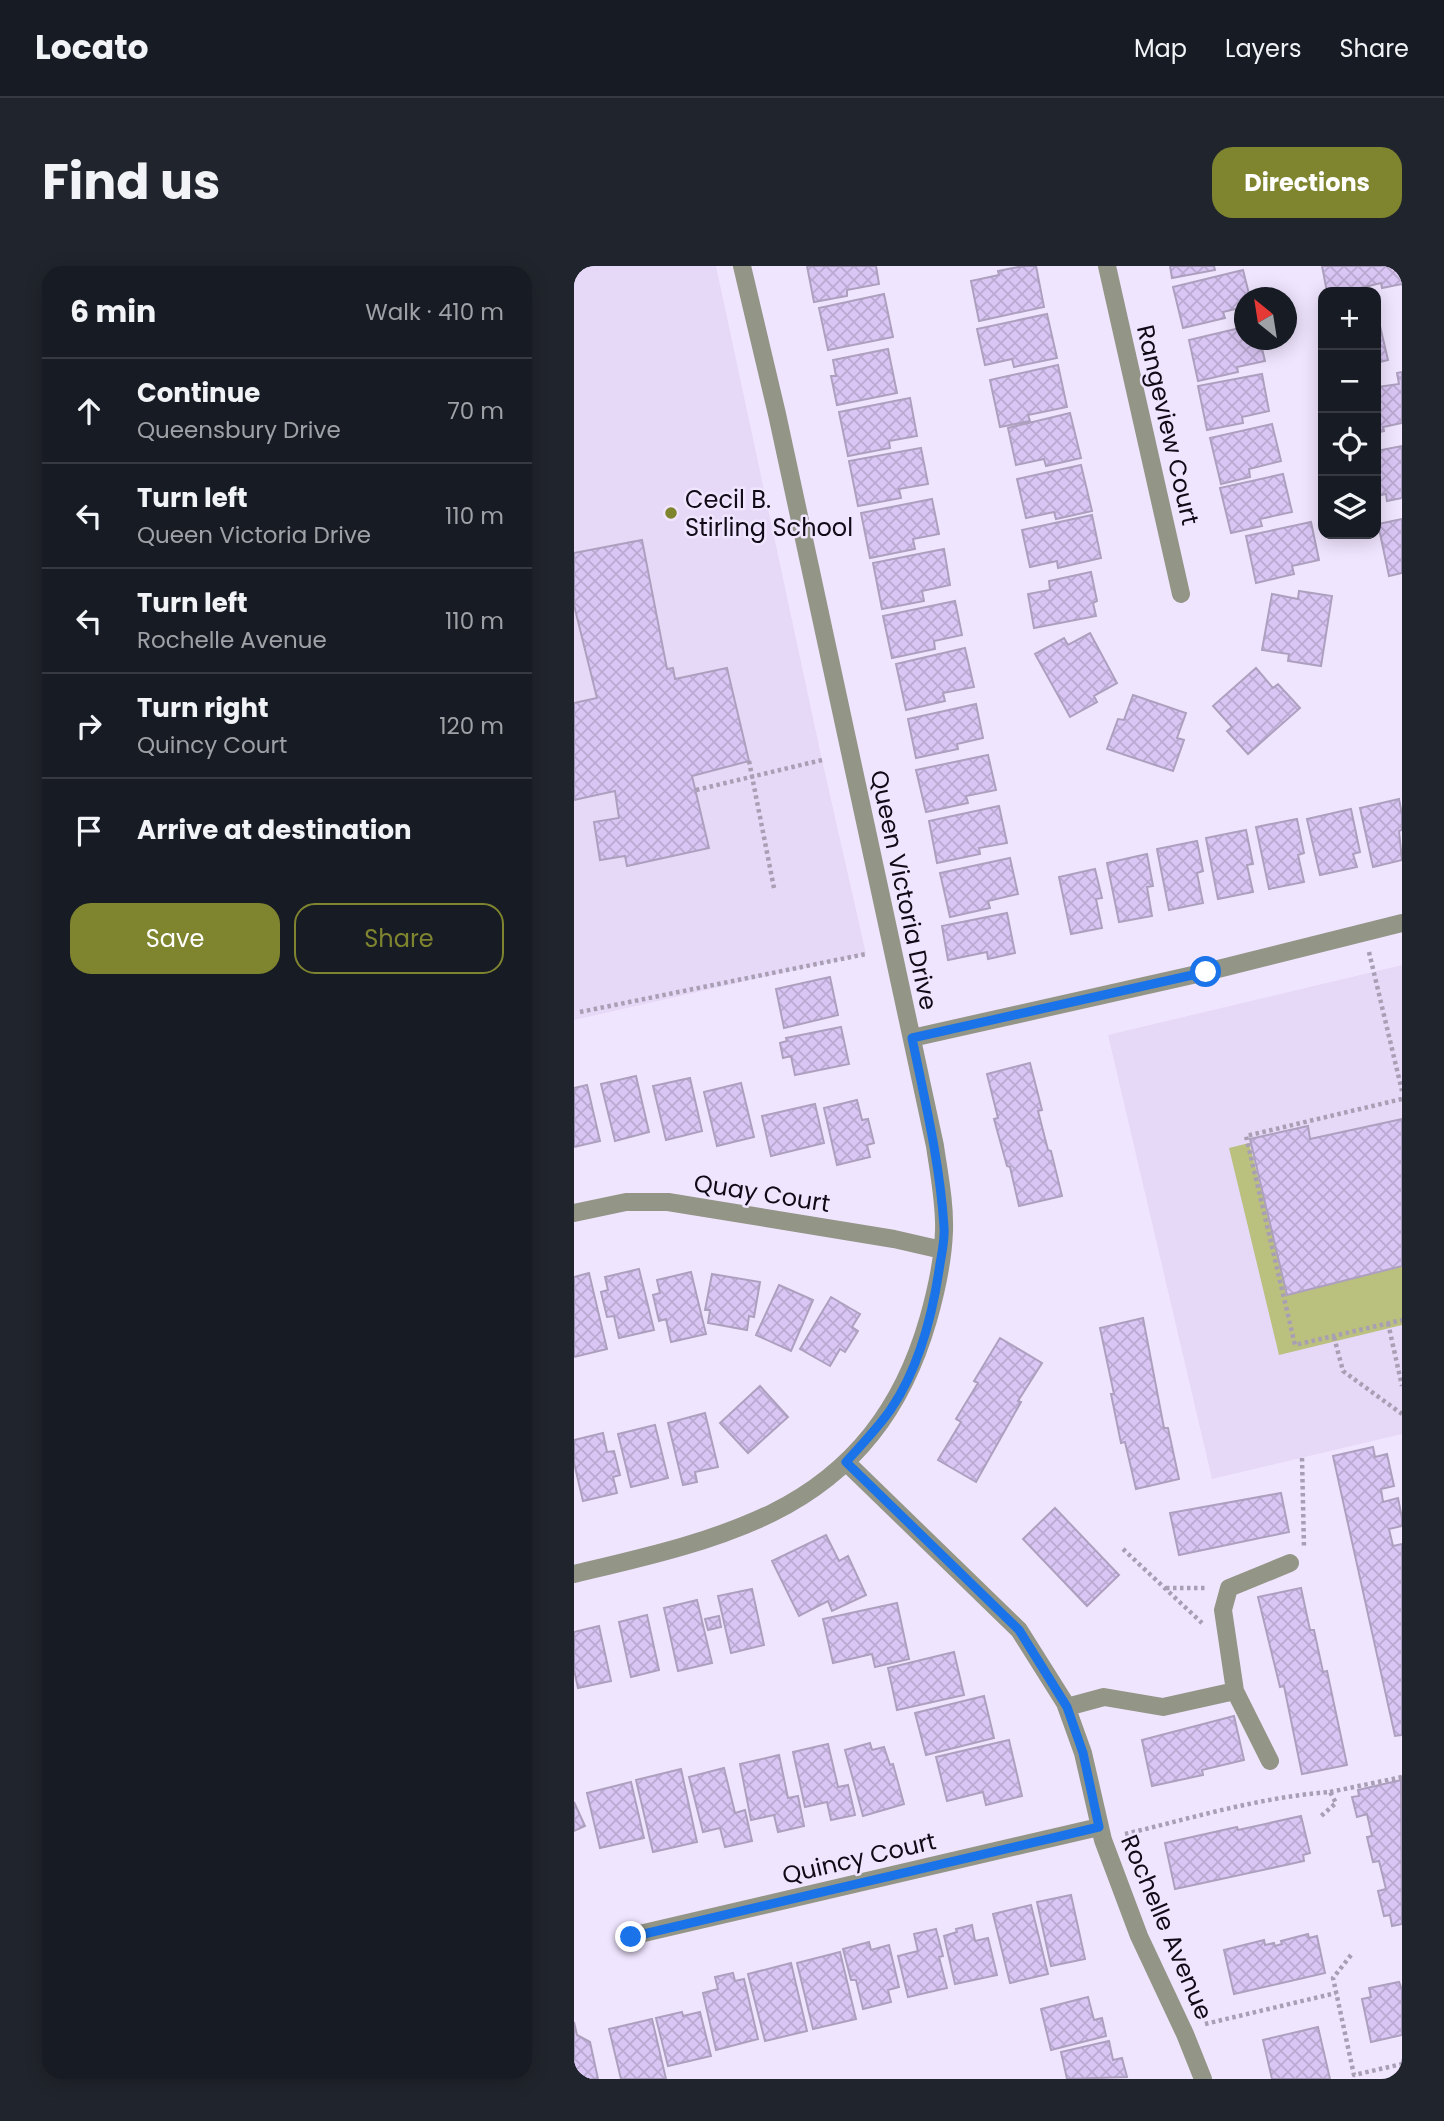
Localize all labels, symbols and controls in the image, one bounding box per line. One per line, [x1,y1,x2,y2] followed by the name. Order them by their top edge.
[35,24,149,71] text: Locato
[1134,32,1187,65] text: Map
[1225,32,1301,65] text: Layers
[1339,32,1409,65] text: Share
[1212,147,1402,218] button: Directions
[42,148,220,216] text: Find us
[1234,287,1297,350] north arrow
[1318,287,1381,539] map controls
[1318,287,1381,350] button: +
[70,290,156,333] text: 6 min
[365,296,504,328] text: Walk · 410 m
[1129,322,1207,528] street label: Rangeview Court
[1318,350,1381,413] button: −
[137,375,260,411] text: Continue
[70,392,108,430] icon: ahead
[447,395,504,427] text: 70 m
[1318,413,1381,476] button: locate
[137,414,341,446] text: Queensbury Drive
[1318,476,1381,539] button: layers
[137,480,248,516] text: Turn left
[685,483,853,544] place label: Cecil B. Stirling School
[70,497,108,535] icon: left
[445,500,504,532] text: 110 m
[663,505,679,521] marker: Cecil B. Stirling School
[137,519,371,551] text: Queen Victoria Drive
[137,585,248,621] text: Turn left
[70,602,108,640] icon: left
[445,605,504,637] text: 110 m
[137,624,327,656] text: Rochelle Avenue
[137,690,269,726] text: Turn right
[70,707,108,745] icon: right
[439,710,504,742] text: 120 m
[137,729,287,761] text: Quincy Court
[862,767,946,1013] street label: Queen Victoria Drive
[70,812,108,850] icon: arrive
[137,812,412,848] text: Arrive at destination
[70,903,280,974] button: Save
[294,903,504,974] button: Share
[1190,956,1221,987] route start
[692,1166,832,1220] street label: Quay Court
[779,1824,939,1892] street label: Quincy Court
[1113,1829,1221,2025] street label: Rochelle Avenue
[615,1921,646,1952] route end

